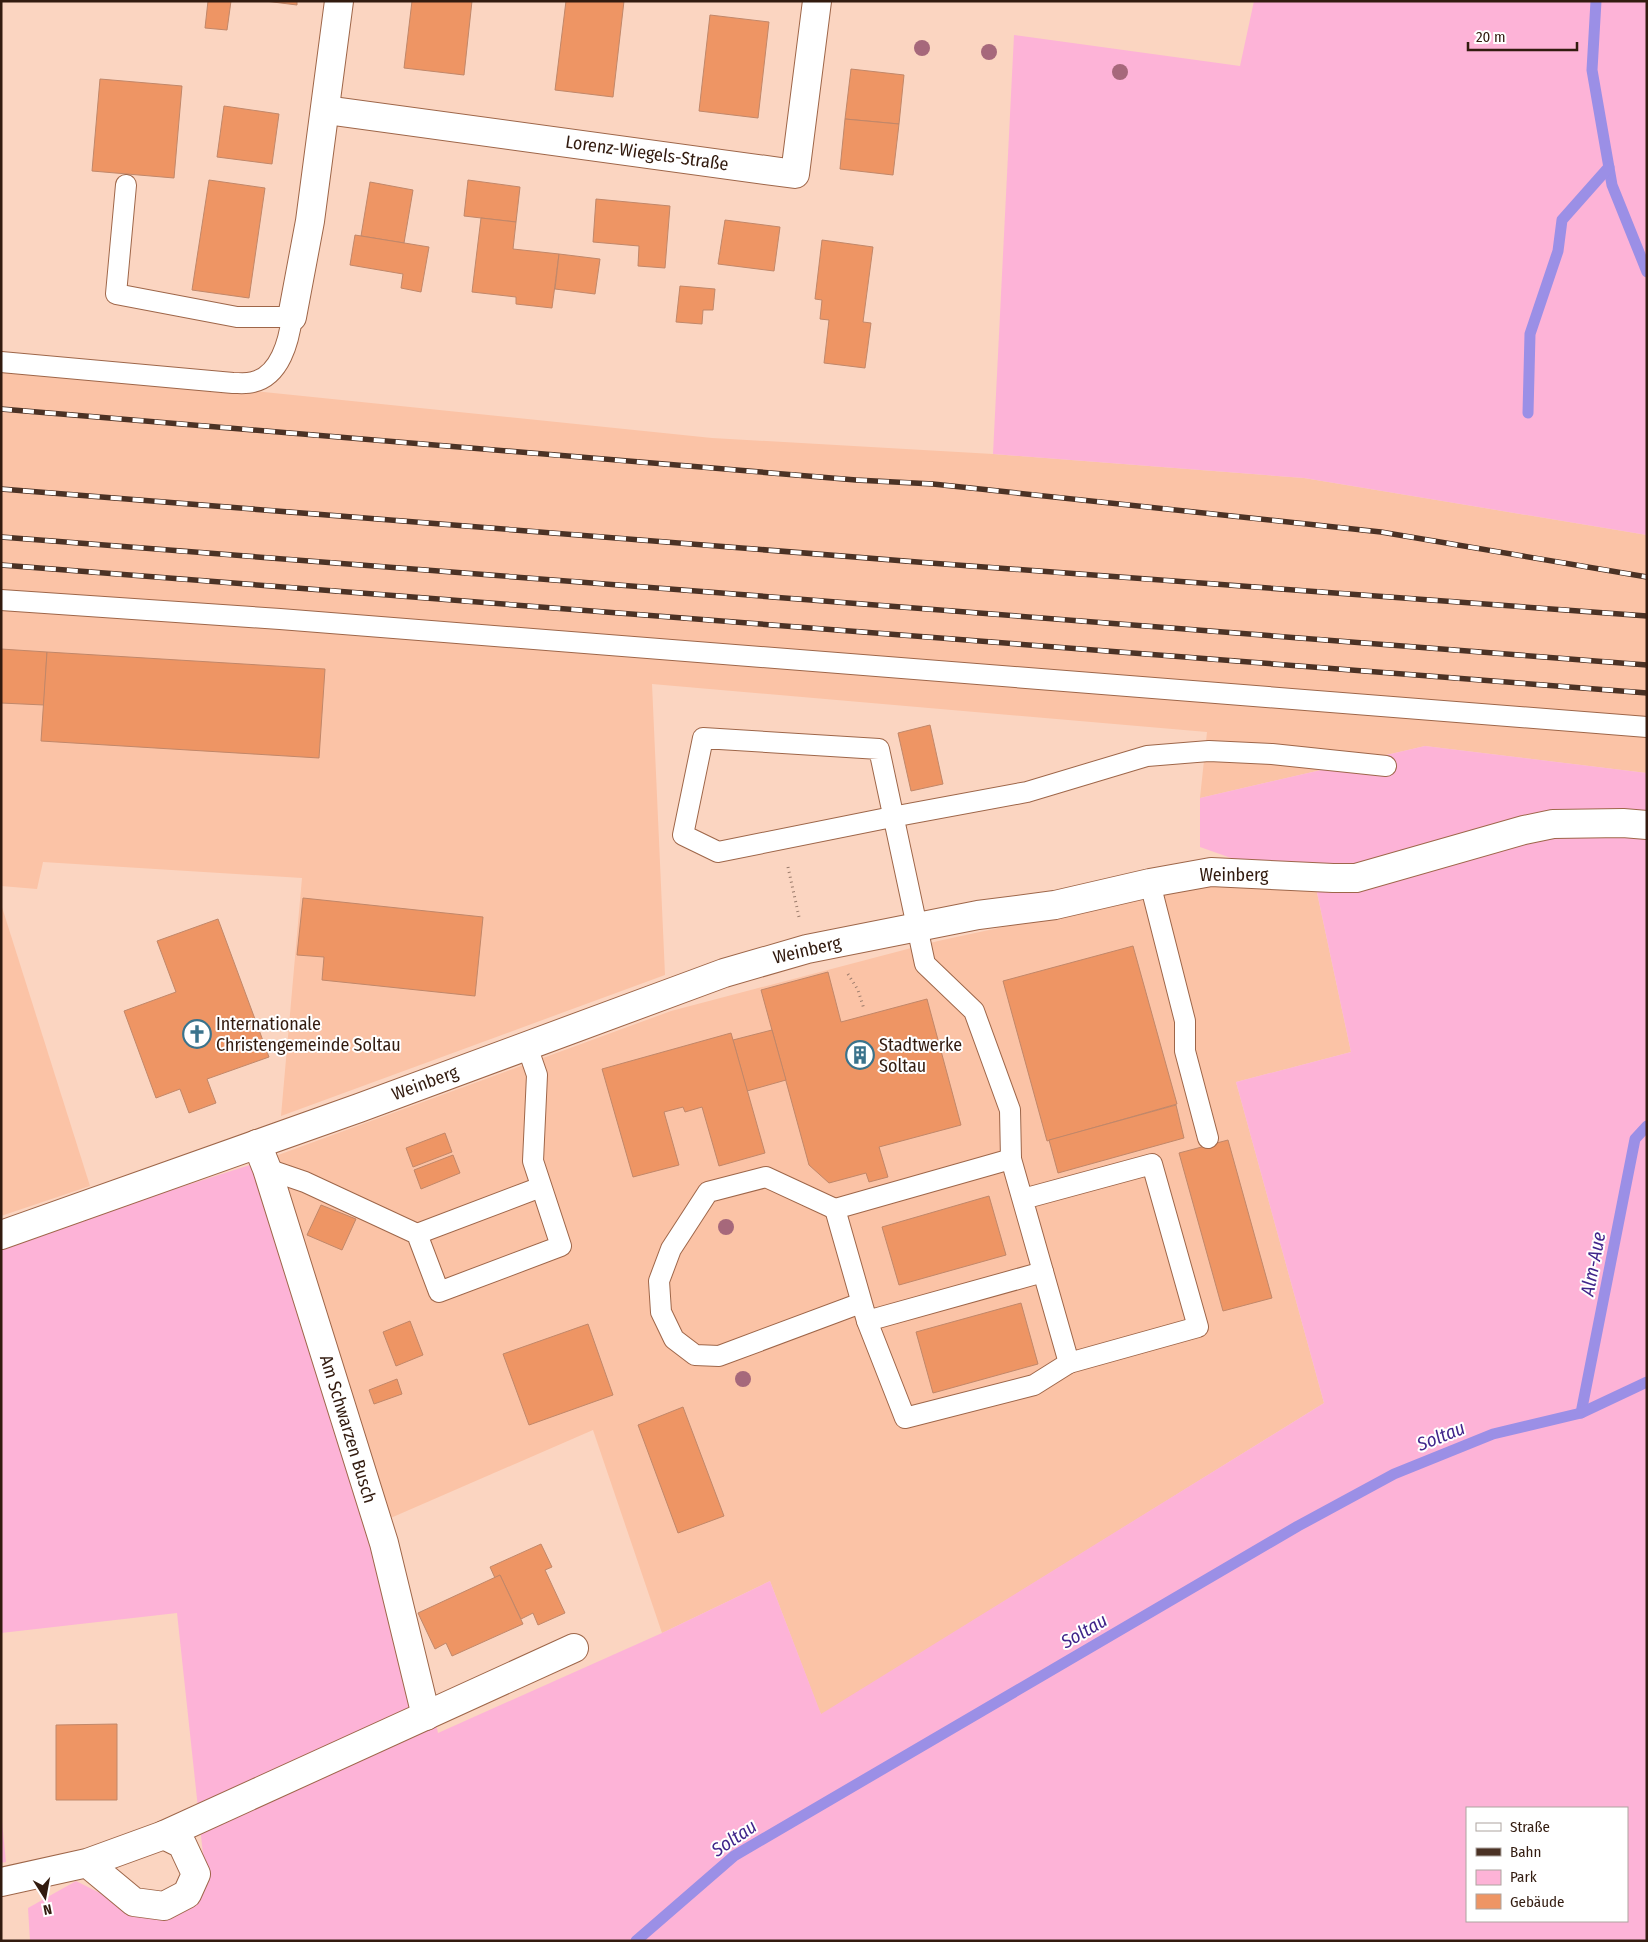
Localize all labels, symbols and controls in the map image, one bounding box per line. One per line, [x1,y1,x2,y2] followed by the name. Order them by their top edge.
[1468,20,1577,52] scale bar
[1476,28,1506,46] text: 20 m
[564,131,730,175] street label: Lorenz-Wiegels-Straße
[1199,864,1269,886] street label: Weinberg
[771,931,844,968] street label: Weinberg
[216,1013,401,1056] place label: Internationale Christengemeinde Soltau
[182,1019,212,1049] church icon: Internationale Christengemeinde Soltau
[879,1034,962,1077] place label: Stadtwerke Soltau
[845,1040,875,1070] building icon: Stadtwerke Soltau
[389,1061,462,1105] street label: Weinberg
[1575,1230,1610,1299] water label: Alm-Aue
[315,1352,381,1506] street label: Am Schwarzen Busch
[1413,1416,1468,1456] water label: Soltau
[1056,1609,1111,1654] water label: Soltau
[1466,1807,1628,1922] legend
[706,1815,761,1862] water label: Soltau
[1510,1818,1550,1836] text: Straße
[1510,1843,1541,1861] text: Bahn
[1510,1868,1537,1886] text: Park
[20,1872,70,1922] north arrow
[1510,1893,1565,1911] text: Gebäude
[42,1900,53,1918] text: N

